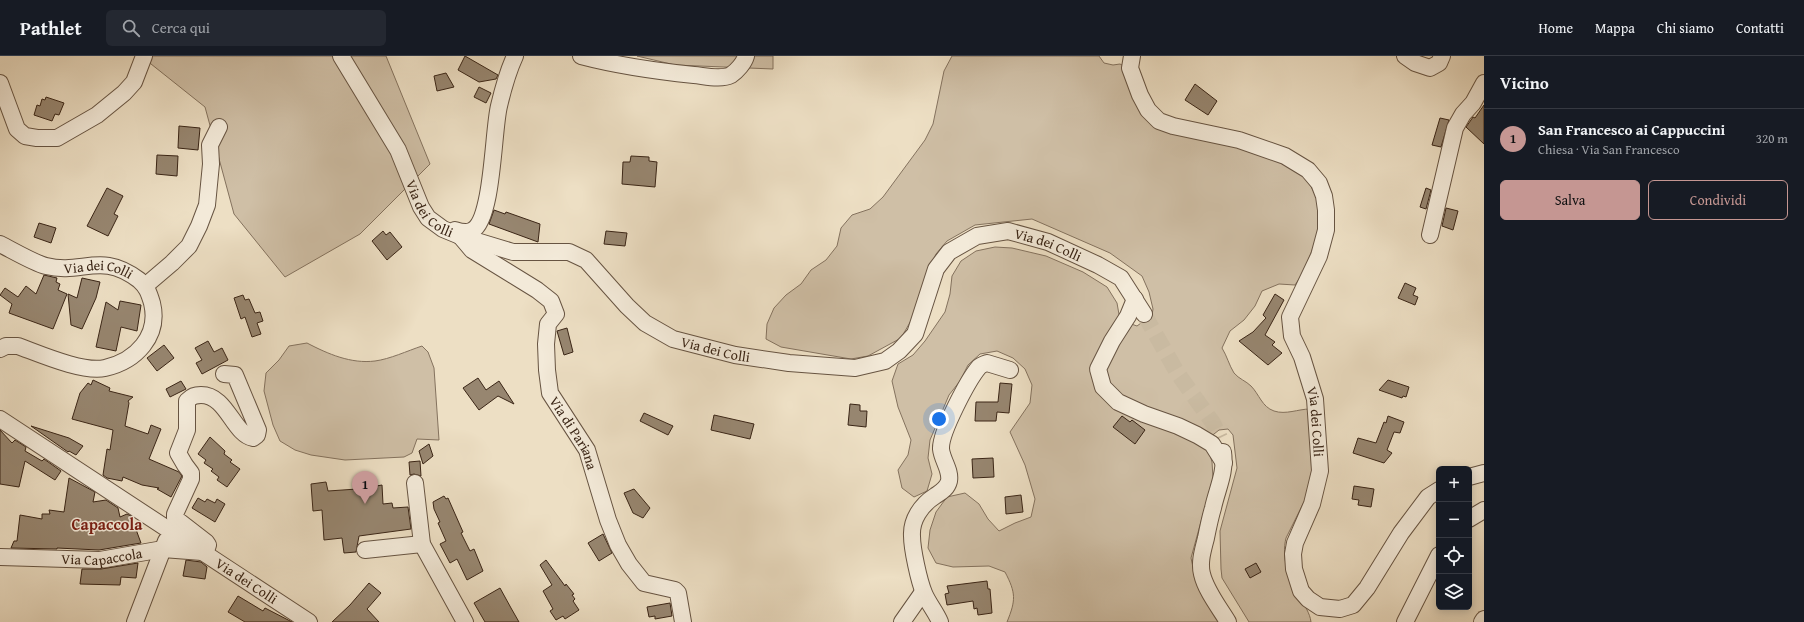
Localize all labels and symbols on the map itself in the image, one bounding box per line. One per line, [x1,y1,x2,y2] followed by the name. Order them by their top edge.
[401,177,456,242] street label: Via dei Colli
[1012,223,1085,266] street label: Via dei Colli
[63,255,137,284] street label: Via dei Colli
[679,331,751,367] street label: Via dei Colli
[1302,384,1329,457] street label: Via dei Colli
[545,392,602,472] street label: Via di Pariana
[929,409,949,429] your location
[352,471,378,504] pin: 1
[72,512,143,536] district label: Capaccola
[61,543,144,570] street label: Via Capaccola
[212,553,282,609] street label: Via dei Colli

